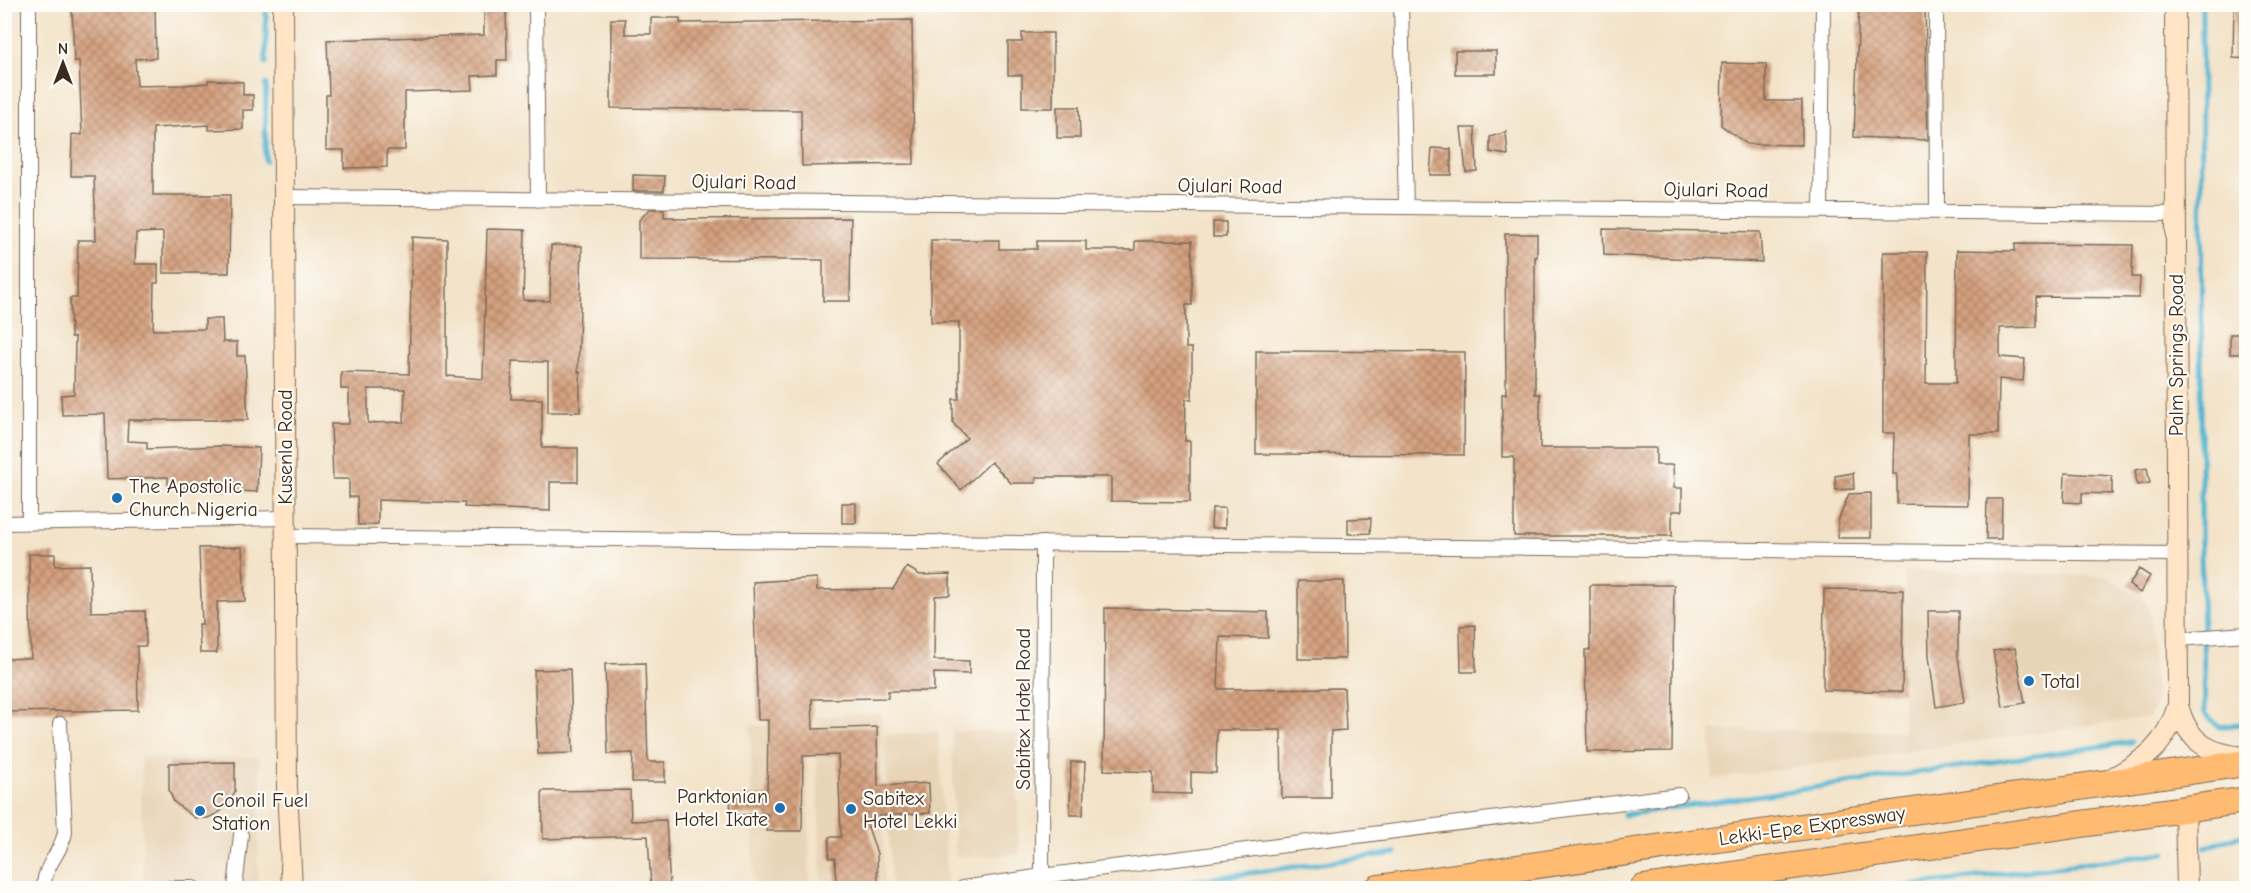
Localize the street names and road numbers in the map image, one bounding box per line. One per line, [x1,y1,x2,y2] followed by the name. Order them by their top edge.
[691,170,797,194] street label: Ojulari Road
[1177,174,1283,198] street label: Ojulari Road
[1663,178,1769,202] street label: Ojulari Road
[2165,274,2188,436] street label: Palm Springs Road
[274,389,297,505] street label: Kusenla Road
[1012,628,1035,790] street label: Sabitex Hotel Road
[1717,802,1907,850] street label: Lekki-Epe Expressway

